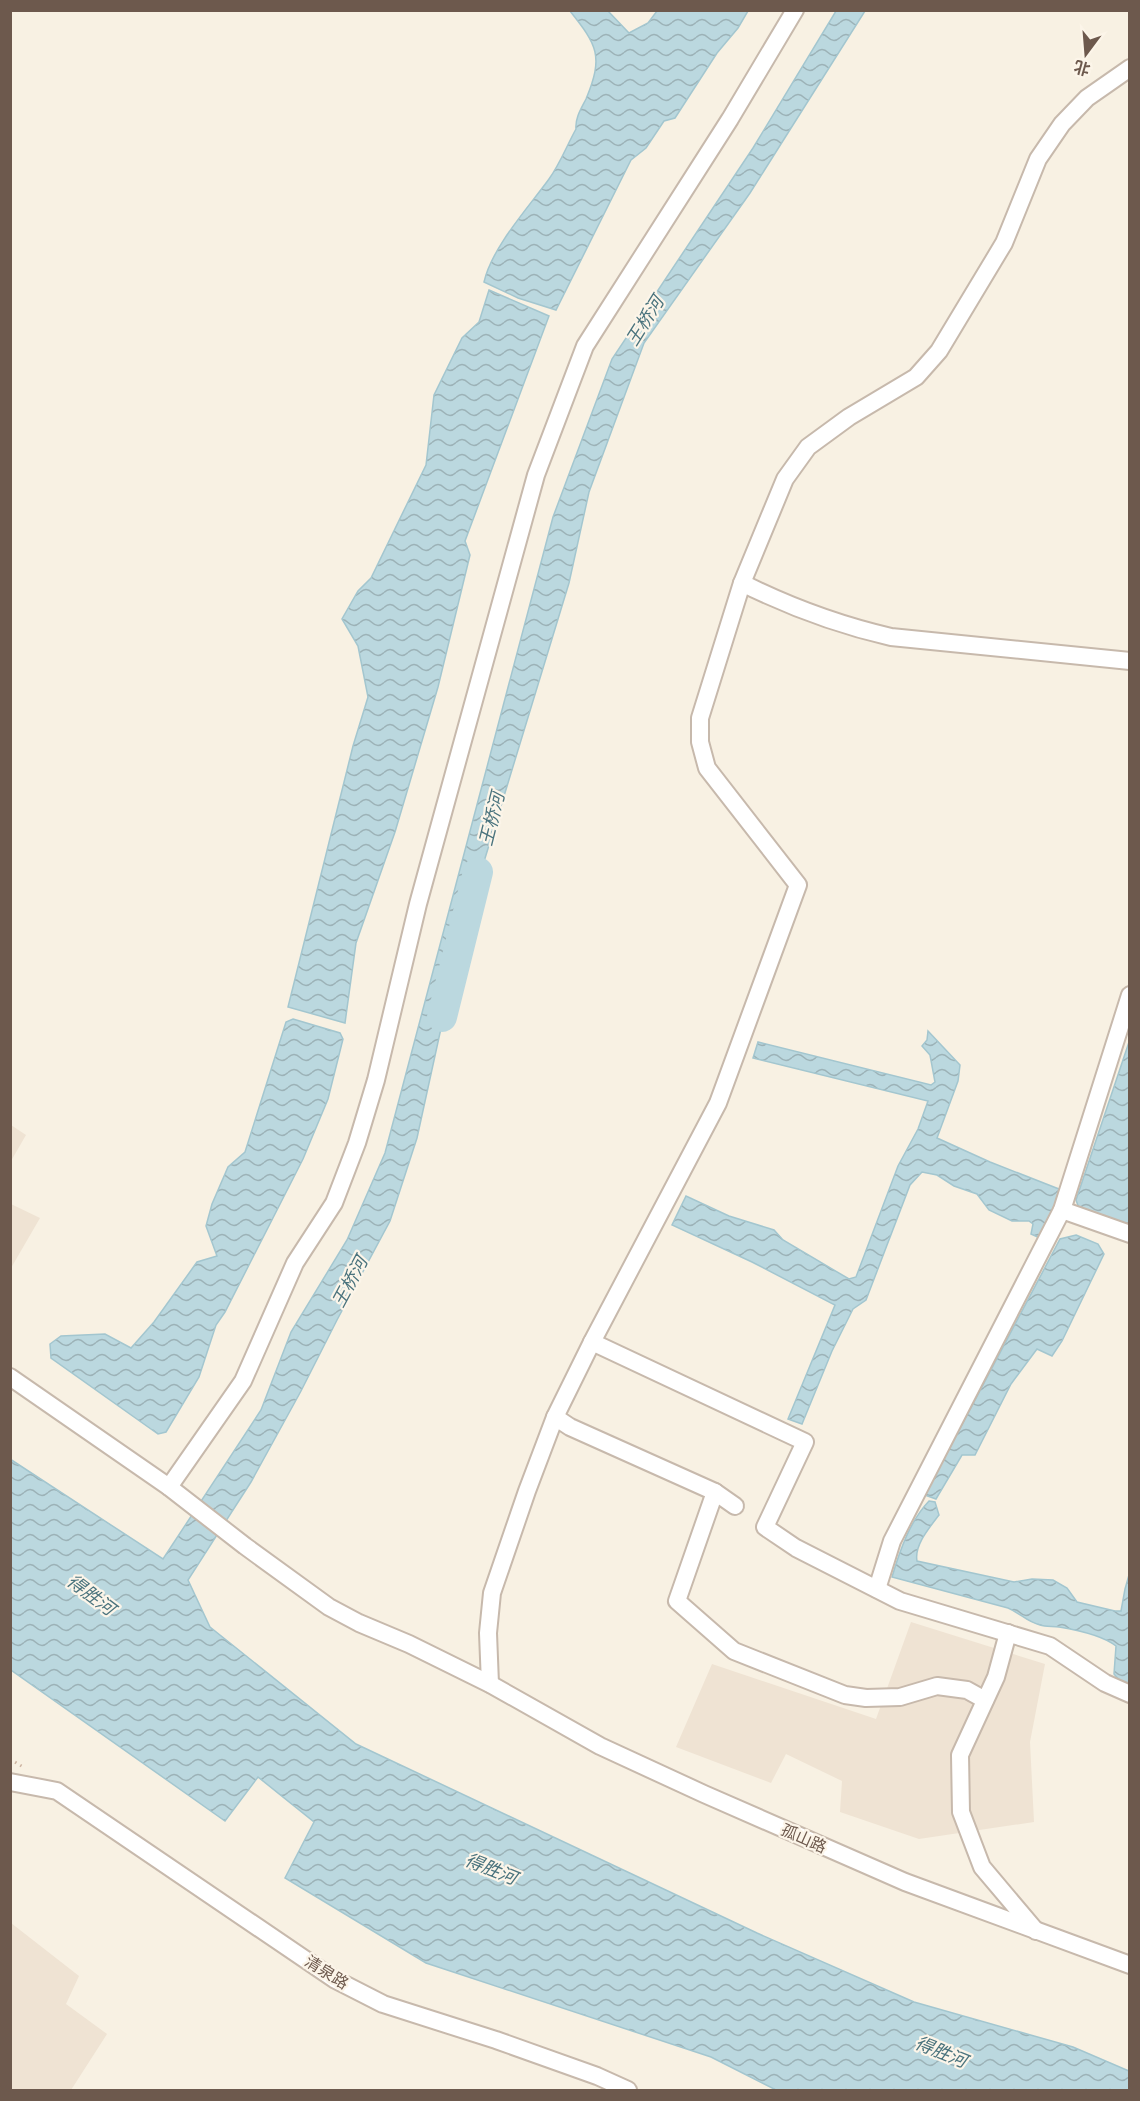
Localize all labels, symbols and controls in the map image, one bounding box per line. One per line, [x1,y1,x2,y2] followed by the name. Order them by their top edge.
[1056,24,1116,84] north arrow
[1071,58,1092,80] text: 北
[621,289,669,349] water label: 王桥河
[474,787,509,848] water label: 王桥河
[327,1250,373,1311] water label: 王桥河
[63,1569,122,1621] water label: 得胜河
[778,1819,830,1856] street label: 孤山路
[462,1848,523,1890] water label: 得胜河
[302,1951,353,1992] street label: 清泉路
[912,2031,973,2073] water label: 得胜河

